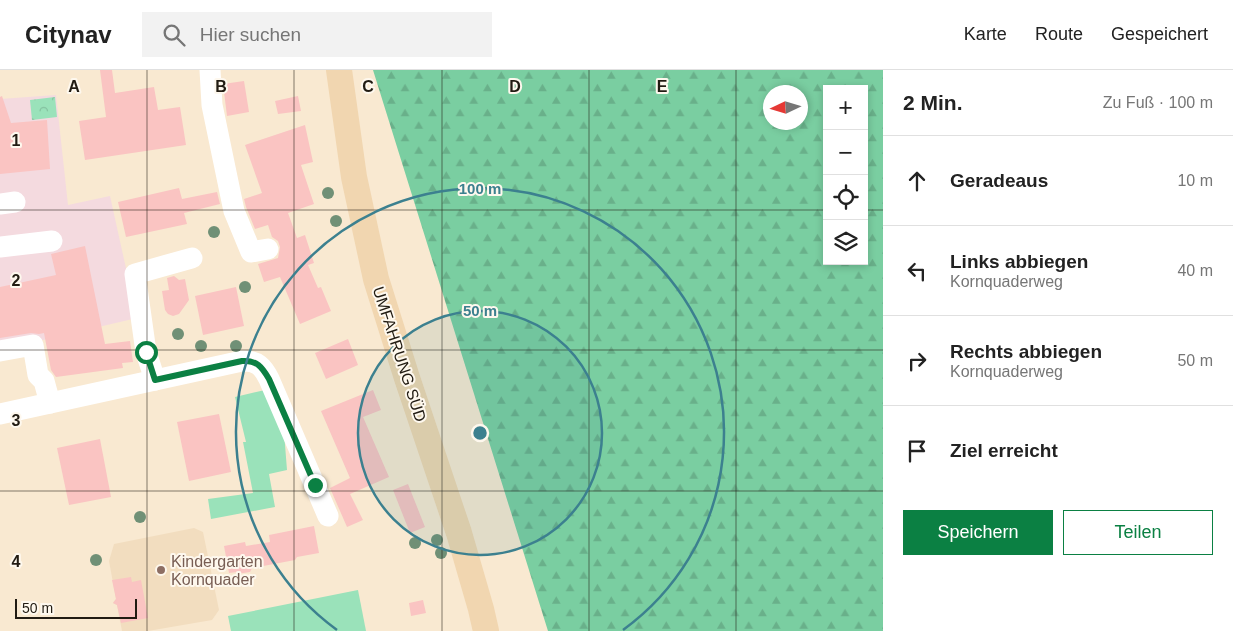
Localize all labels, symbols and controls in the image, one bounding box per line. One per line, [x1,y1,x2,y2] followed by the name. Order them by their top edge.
[142,12,492,57] search box
[25,21,112,48] text: Citynav
[160,21,188,49] icon: search
[200,24,301,45] text: Hier suchen
[964,24,1007,44] text: Karte
[1035,24,1083,44] text: Route
[1111,24,1208,44] text: Gespeichert
[68,78,80,95] text: A
[215,78,227,95] text: B
[362,78,374,95] text: C
[509,78,521,95] text: D
[657,78,668,95] text: E
[763,85,808,130] north arrow
[823,85,868,265] map controls
[823,85,868,130] button: +
[903,91,963,114] text: 2 Min.
[1103,94,1213,111] text: Zu Fuß · 100 m
[823,130,868,175] button: −
[12,132,21,149] text: 1
[903,167,931,195] icon: ahead
[950,170,1048,191] text: Geradeaus
[1177,172,1213,189] text: 10 m
[823,175,868,220] button: locate
[459,180,501,197] text: 100 m
[823,220,868,265] button: layers
[950,251,1088,272] text: Links abbiegen
[903,257,931,285] icon: left
[1177,262,1213,279] text: 40 m
[12,272,21,289] text: 2
[950,273,1063,290] text: Kornquaderweg
[370,284,429,424] street label: UMFAHRUNG SÜD
[463,302,497,319] text: 50 m
[135,341,158,364] route start
[950,341,1102,362] text: Rechts abbiegen
[903,347,931,375] icon: right
[1177,352,1213,369] text: 50 m
[950,363,1063,380] text: Kornquaderweg
[12,412,21,429] text: 3
[471,424,489,442] centre of rings
[903,437,931,465] icon: arrive
[950,440,1058,461] text: Ziel erreicht
[304,474,327,497] route end
[903,510,1053,555] button: Speichern
[1063,510,1213,555] button: Teilen
[12,553,21,570] text: 4
[171,553,263,588] place label: Kindergarten Kornquader
[155,564,167,576] marker: Kindergarten Kornquader
[15,596,138,619] scale bar
[22,600,53,616] text: 50 m

